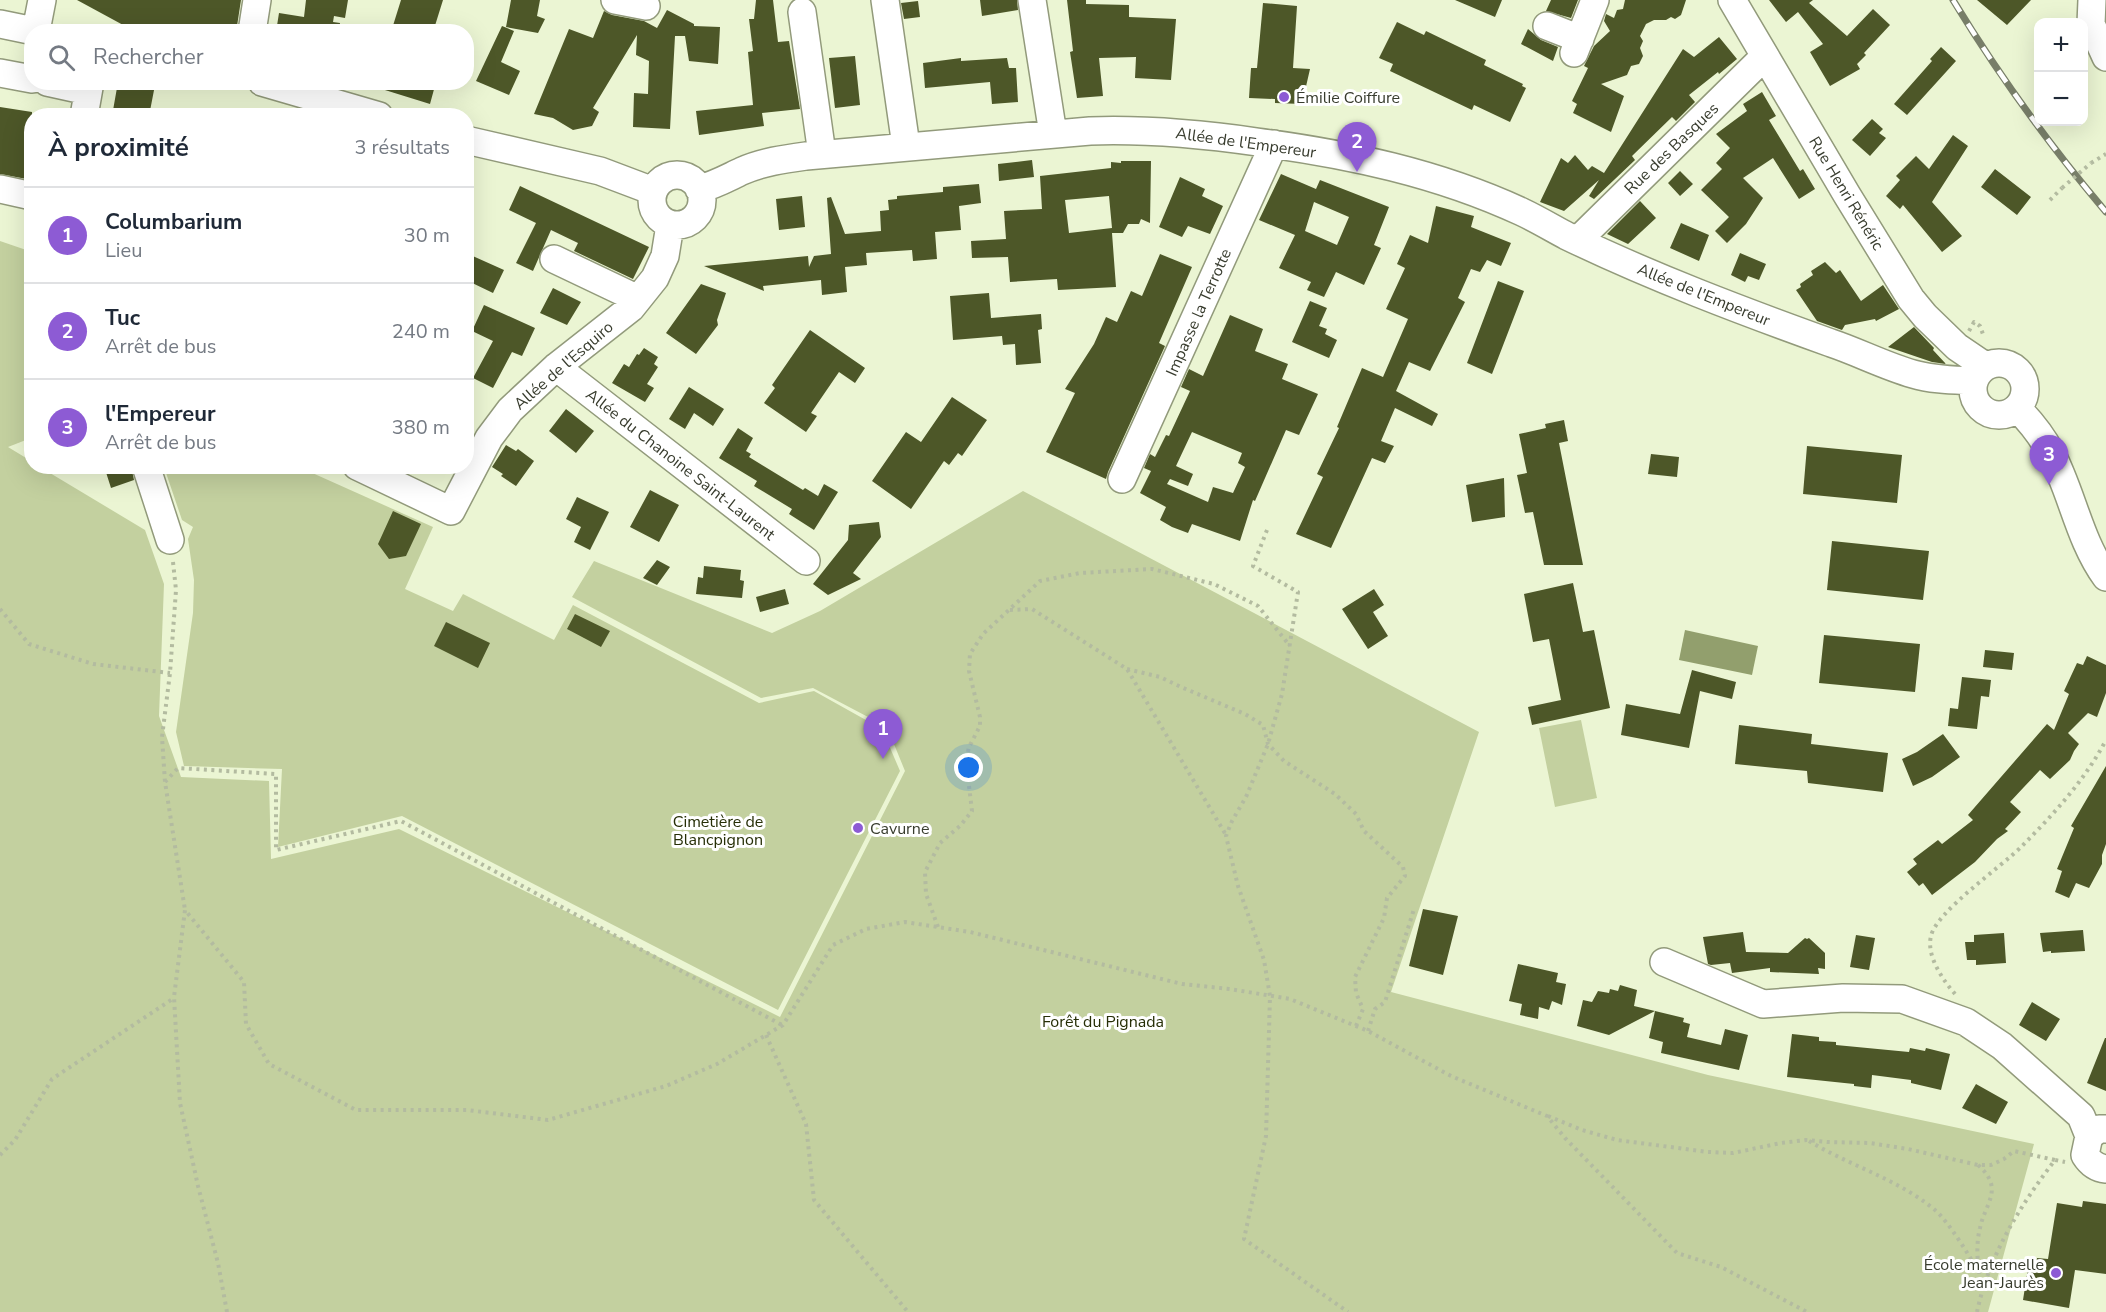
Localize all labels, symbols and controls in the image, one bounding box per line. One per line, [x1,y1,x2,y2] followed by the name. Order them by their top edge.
[2034,18,2088,126] map controls
[2034,18,2088,72] button: +
[24,24,474,90] search box
[45,41,78,74] icon: search
[93,42,204,72] text: Rechercher
[2034,72,2088,126] button: −
[1296,87,1400,109] place label: Émilie Coiffure
[1277,90,1291,104] marker: Émilie Coiffure
[1620,98,1724,200] street label: Rue des Basques
[1174,122,1318,164] street label: Allée de l'Empereur
[1338,122,1376,172] pin: 2
[48,130,189,165] text: À proximité
[1803,133,1889,255] street label: Rue Henri Rénéric
[354,134,450,161] text: 3 résultats
[105,207,242,237] text: Columbarium
[62,222,74,249] text: 1
[404,222,450,249] text: 30 m
[105,237,142,264] text: Lieu
[1161,245,1237,380] street label: Impasse la Terrotte
[1634,258,1774,332] street label: Allée de l'Empereur
[105,303,140,333] text: Tuc
[509,316,618,415] street label: Allée de l'Esquiro
[62,318,74,345] text: 2
[392,318,450,345] text: 240 m
[105,333,216,360] text: Arrêt de bus
[581,384,780,546] street label: Allée du Chanoine Saint-Laurent
[105,399,216,429] text: l'Empereur
[62,414,74,441] text: 3
[392,414,450,441] text: 380 m
[105,429,216,456] text: Arrêt de bus
[2030,436,2068,485] pin: 3
[864,710,902,759] pin: 1
[954,753,983,782] your location
[673,811,763,851] park label: Cimetière de Blancpignon
[870,818,929,840] place label: Cavurne
[851,821,865,835] marker: Cavurne
[1042,1011,1164,1033] park label: Forêt du Pignada
[1924,1254,2044,1294] place label: École maternelle Jean-Jaurès
[2049,1266,2063,1280] marker: École maternelle Jean-Jaurès

